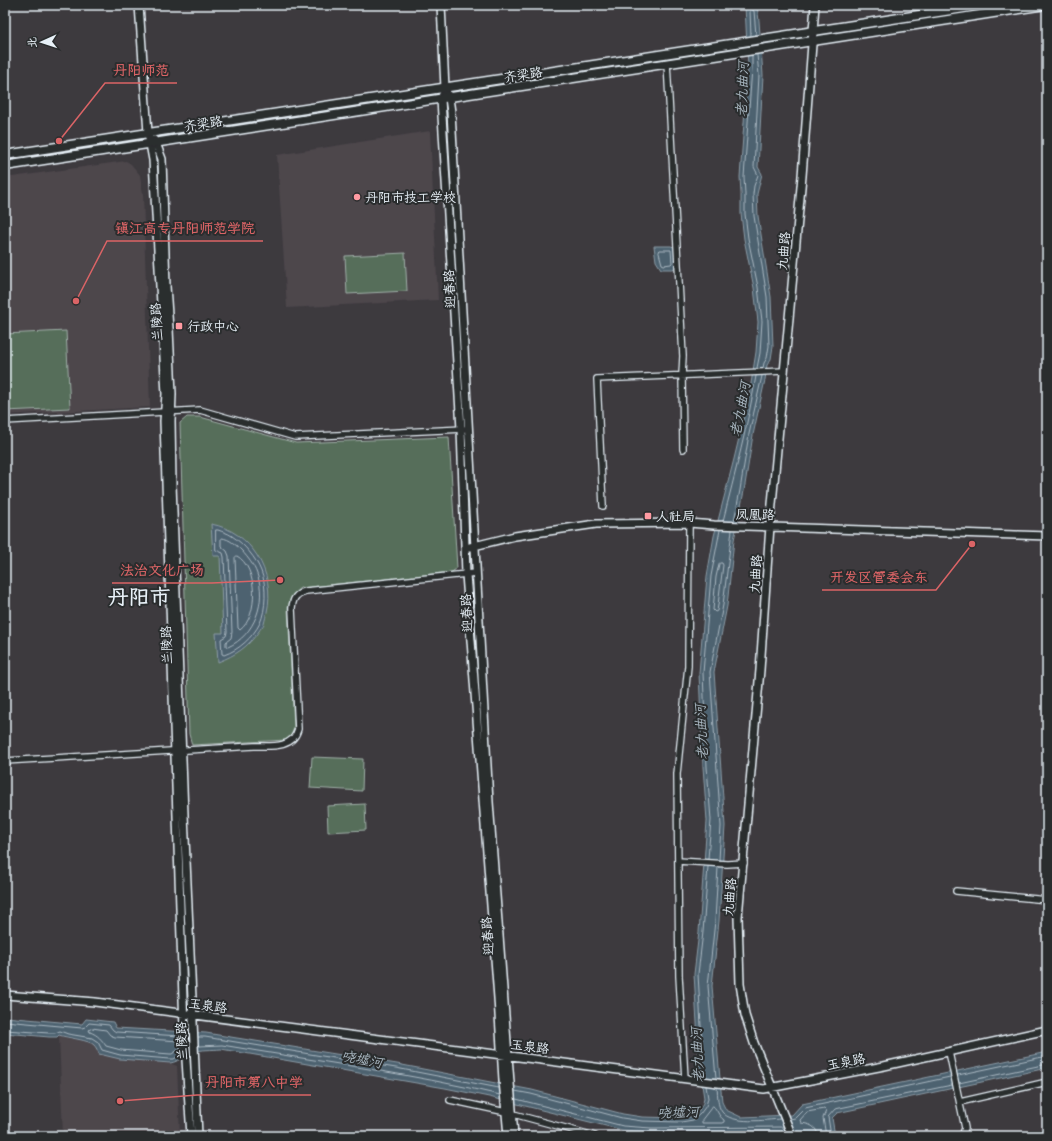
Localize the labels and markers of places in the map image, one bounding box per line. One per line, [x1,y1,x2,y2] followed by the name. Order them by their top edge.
[105,57,177,83] callout: 丹阳师范
[365,190,456,207] place label: 丹阳市技工学校
[352,192,362,202] marker: 丹阳市技工学校
[107,215,263,241] callout: 镇江高专丹阳师范学院
[187,319,239,336] place label: 行政中心
[174,321,184,331] marker: 行政中心
[656,509,695,526] place label: 人社局
[643,511,653,521] marker: 人社局
[112,557,212,583] callout: 法治文化广场
[822,564,936,590] callout: 开发区管委会东
[197,1069,311,1095] callout: 丹阳市第八中学

